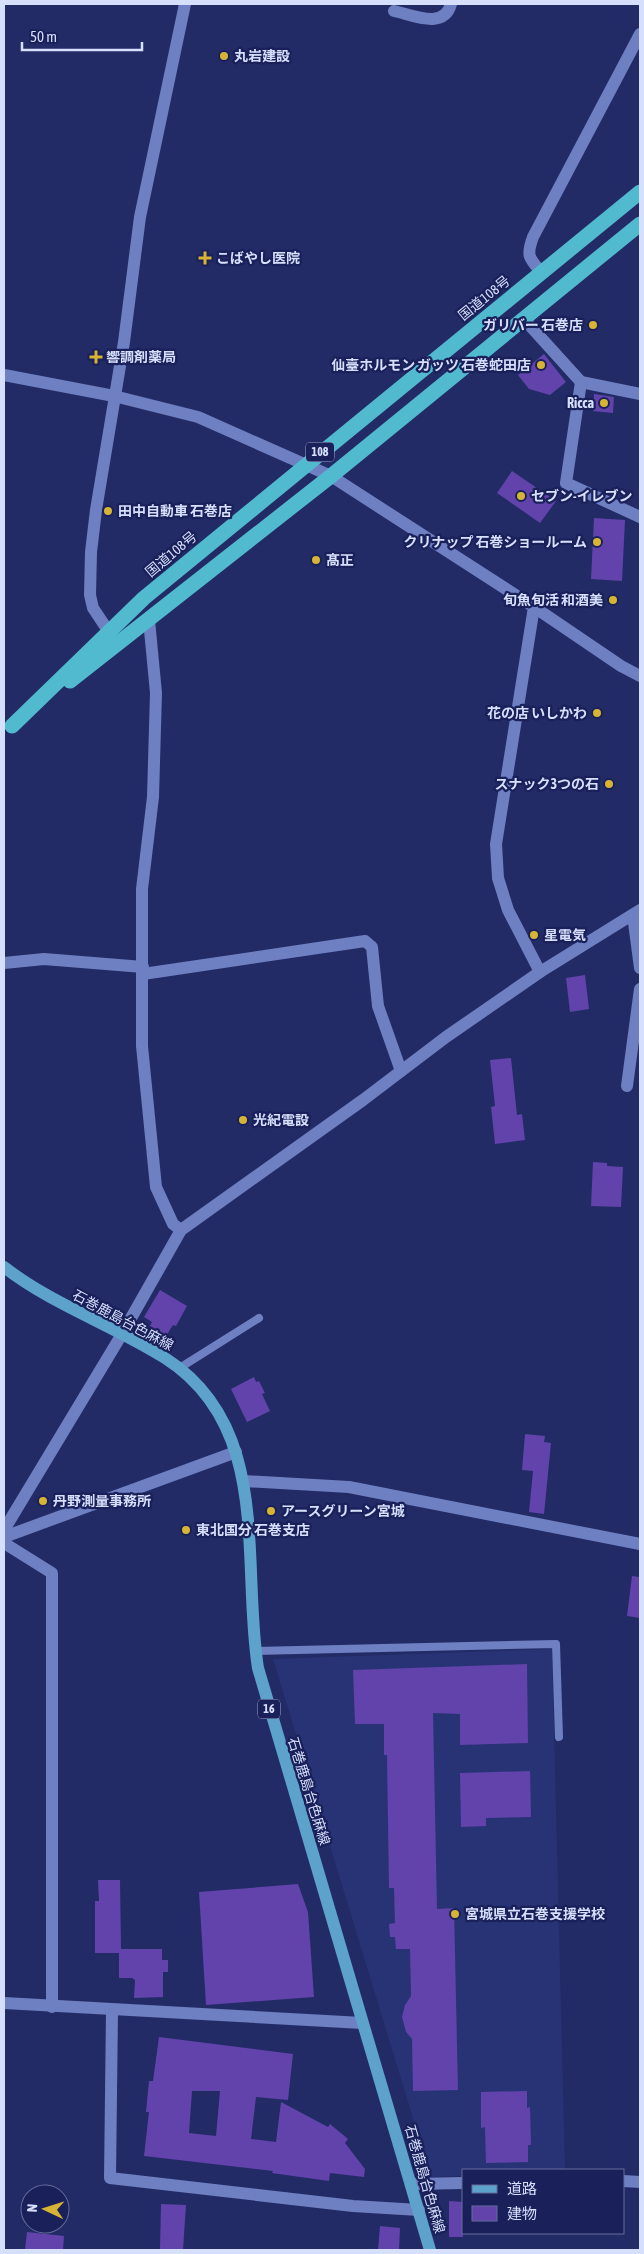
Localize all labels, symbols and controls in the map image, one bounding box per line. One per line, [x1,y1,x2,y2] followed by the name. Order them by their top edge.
[22,20,142,52] scale bar
[30,28,57,45] text: 50 m
[234,48,290,64] place label: 丸岩建設
[218,50,230,62] marker: 丸岩建設
[216,250,300,266] place label: こばやし医院
[198,251,212,265] marker: こばやし医院
[455,272,513,324] street label: 国道108号
[483,317,583,333] place label: ガリバー 石巻店
[587,319,599,331] marker: ガリバー 石巻店
[106,349,176,365] place label: 響調剤薬局
[90,351,102,363] marker: 響調剤薬局
[331,357,531,373] place label: 仙臺ホルモン ガッツ 石巻蛇田店
[535,359,547,371] marker: 仙臺ホルモン ガッツ 石巻蛇田店
[567,395,594,411] place label: Ricca
[598,397,610,409] marker: Ricca
[306,442,334,462] road number: 108
[531,488,633,504] place label: セブン-イレブン
[515,490,527,502] marker: セブン-イレブン
[118,503,232,519] place label: 田中自動車 石巻店
[102,505,114,517] marker: 田中自動車 石巻店
[142,528,200,580] street label: 国道108号
[404,534,587,550] place label: クリナップ 石巻ショールーム
[591,536,603,548] marker: クリナップ 石巻ショールーム
[326,552,354,568] place label: 髙正
[310,554,322,566] marker: 髙正
[503,592,603,608] place label: 旬魚旬活 和酒美
[607,594,619,606] marker: 旬魚旬活 和酒美
[487,705,587,721] place label: 花の店 いしかわ
[591,707,603,719] marker: 花の店 いしかわ
[494,776,599,792] place label: スナック3つの石
[603,778,615,790] marker: スナック3つの石
[544,927,586,943] place label: 星電気
[528,929,540,941] marker: 星電気
[253,1112,309,1128] place label: 光紀電設
[237,1114,249,1126] marker: 光紀電設
[70,1287,176,1353] street label: 石巻鹿島台色麻線
[53,1493,151,1509] place label: 丹野測量事務所
[37,1495,49,1507] marker: 丹野測量事務所
[281,1503,405,1519] place label: アースグリーン宮城
[265,1505,277,1517] marker: アースグリーン宮城
[196,1522,310,1538] place label: 東北国分 石巻支店
[180,1524,192,1536] marker: 東北国分 石巻支店
[258,1700,280,1718] road number: 16
[285,1735,333,1847] street label: 石巻鹿島台色麻線
[465,1906,605,1922] place label: 宮城県立石巻支援学校
[449,1908,461,1920] marker: 宮城県立石巻支援学校
[402,2123,448,2235] street label: 石巻鹿島台色麻線
[462,2169,624,2234] legend
[507,2180,537,2197] text: 道路
[20,2184,70,2234] north arrow
[24,2203,40,2213] text: N
[507,2205,537,2222] text: 建物

